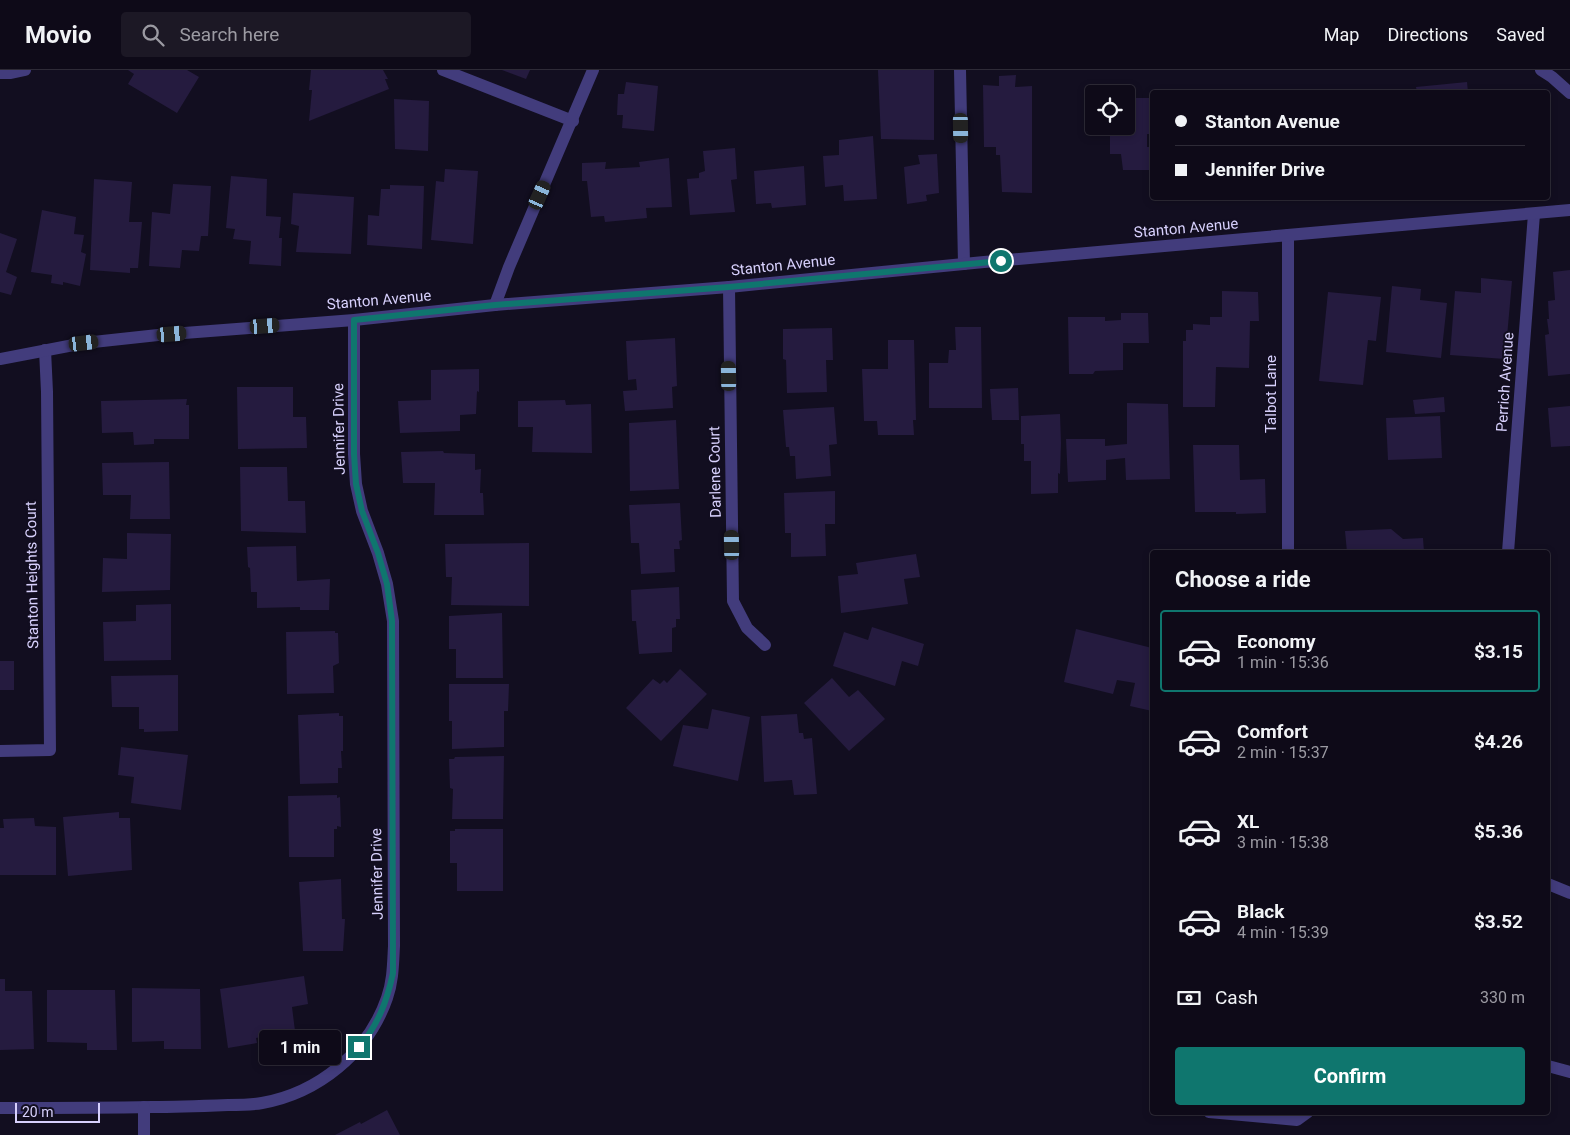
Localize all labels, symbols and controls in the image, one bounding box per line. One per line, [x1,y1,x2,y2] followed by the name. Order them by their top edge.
[121,12,471,57] search box
[25,21,91,49] text: Movio
[139,21,167,49] icon: search
[179,23,279,46] text: Search here
[1324,24,1359,45] text: Map
[1387,24,1468,45] text: Directions
[1496,24,1545,45] text: Saved
[1085,85,1135,135] map controls
[1085,85,1135,135] button: locate
[1205,110,1340,133] text: Stanton Avenue
[953,113,968,143] car
[1205,158,1325,181] text: Jennifer Drive
[527,178,552,212] car
[1133,214,1239,242] street label: Stanton Avenue
[990,250,1012,272] route start
[730,251,836,279] street label: Stanton Avenue
[326,286,432,314] street label: Stanton Avenue
[249,317,280,335] car
[156,325,187,343] car
[1493,331,1517,433] street label: Perrich Avenue
[68,334,99,352] car
[1262,355,1280,433] street label: Talbot Lane
[721,361,736,391] car
[329,383,349,475] street label: Jennifer Drive
[705,426,725,518] street label: Darlene Court
[22,501,42,649] street label: Stanton Heights Court
[724,530,739,560] car
[1175,567,1311,592] text: Choose a ride
[1177,629,1222,674] icon: car
[1237,630,1316,653] text: Economy
[1474,640,1523,663] text: $3.15
[1237,653,1329,672] text: 1 min · 15:36
[1177,719,1222,764] icon: car
[1237,720,1308,743] text: Comfort
[1474,730,1523,753] text: $4.26
[1237,743,1329,762] text: 2 min · 15:37
[1177,809,1222,854] icon: car
[1237,810,1259,833] text: XL
[1474,820,1523,843] text: $5.36
[367,828,387,920] street label: Jennifer Drive
[1237,833,1329,852] text: 3 min · 15:38
[1177,899,1222,944] icon: car
[1237,900,1284,923] text: Black
[1474,910,1523,933] text: $3.52
[1237,923,1329,942] text: 4 min · 15:39
[1175,984,1203,1012] icon: cash
[1215,986,1258,1009] text: Cash
[1480,988,1525,1007] text: 330 m
[259,1030,342,1064] callout: 1 min
[348,1036,370,1058] route end
[280,1038,320,1057] text: 1 min
[1175,1047,1525,1105] button: Confirm
[15,1100,100,1123] scale bar
[22,1104,54,1120] text: 20 m

